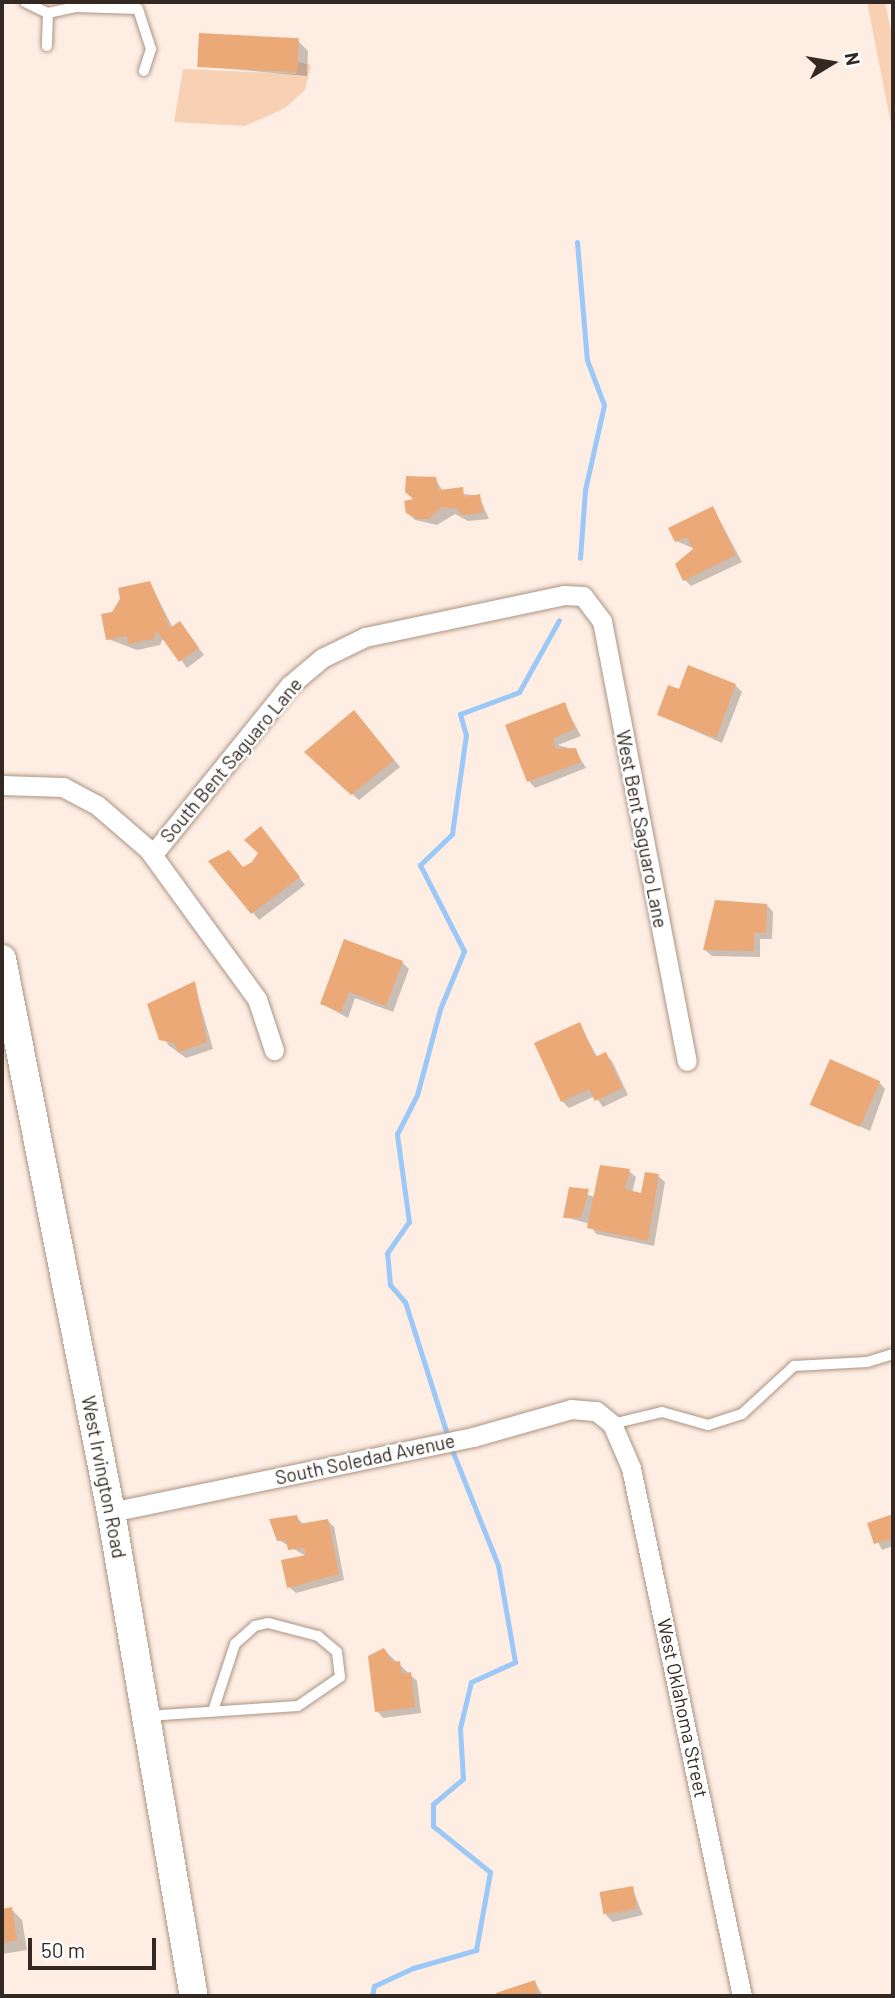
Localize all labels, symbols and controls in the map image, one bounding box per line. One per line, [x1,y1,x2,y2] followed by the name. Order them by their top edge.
[797,28,867,98] north arrow
[841,50,866,67] text: N
[155,673,307,847] street label: South Bent Saguaro Lane
[612,728,672,930] street label: West Bent Saguaro Lane
[77,1394,131,1560] street label: West Irvington Road
[273,1429,457,1489] street label: South Soledad Avenue
[653,1616,713,1800] street label: West Oklahoma Street
[32,1924,159,1968] scale bar
[41,1937,85,1962] text: 50 m

